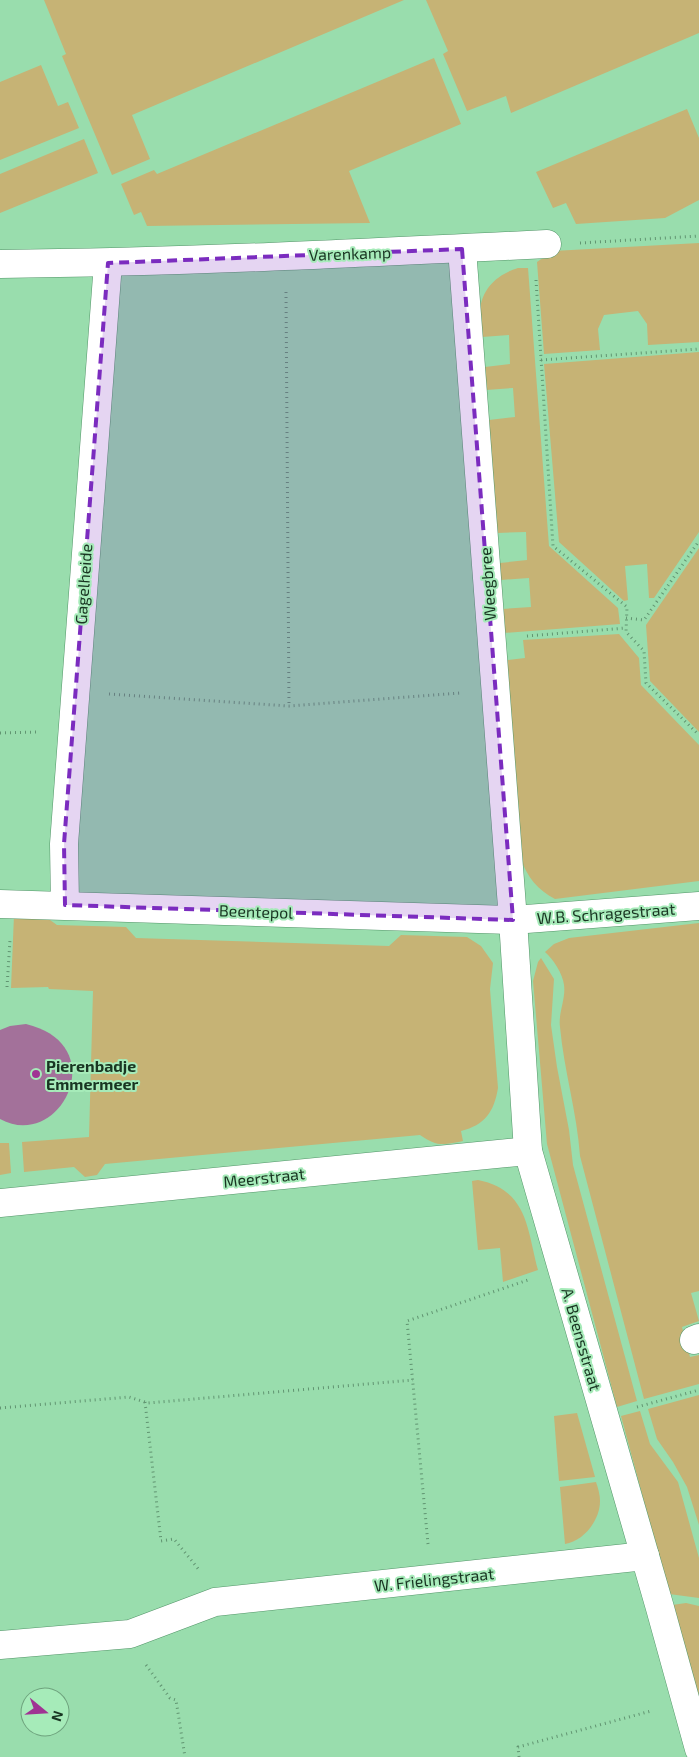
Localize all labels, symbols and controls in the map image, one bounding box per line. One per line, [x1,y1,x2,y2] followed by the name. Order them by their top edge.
[308,242,392,264] street label: Varenkamp
[71,543,95,625] street label: Gagelheide
[475,547,499,621] street label: Weegbree
[536,899,676,927] street label: W.B. Schragestraat
[219,900,294,922] street label: Beentepol
[46,1056,138,1093] place label: Pierenbadje Emmermeer
[30,1068,42,1080] marker: Pierenbadje Emmermeer
[222,1163,306,1191] street label: Meerstraat
[558,1285,606,1393] street label: A. Beensstraat
[373,1563,495,1595] street label: W. Frielingstraat
[20,1687,70,1737] north arrow
[48,1709,67,1724] text: N

